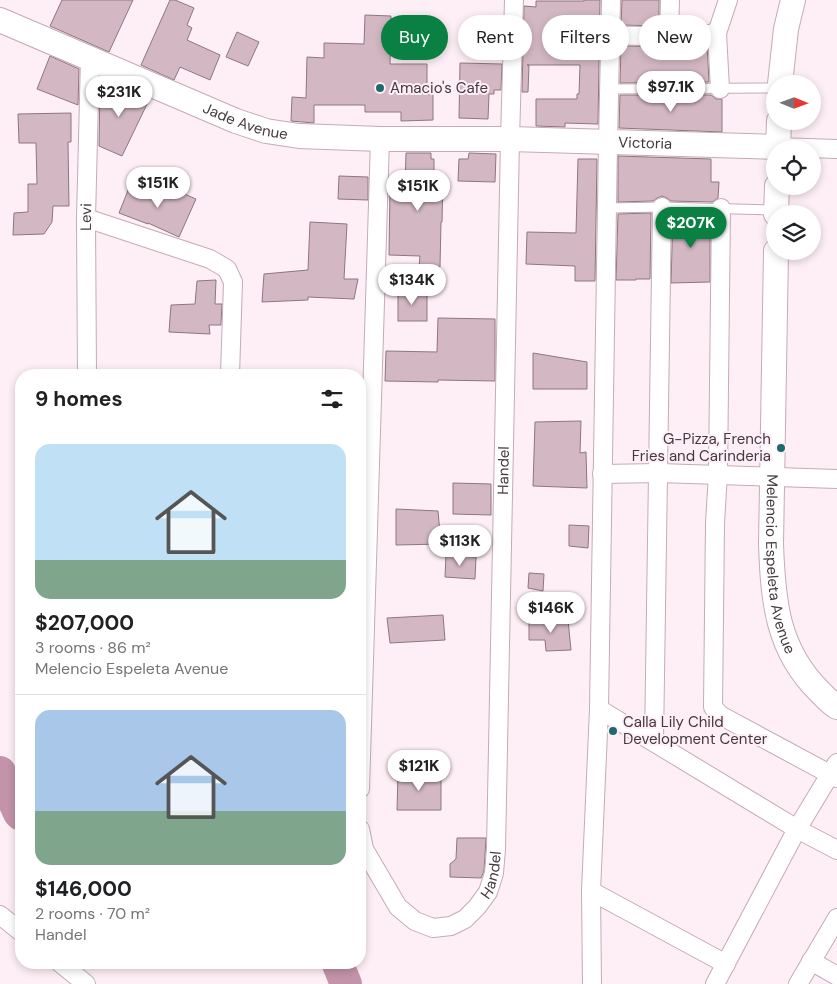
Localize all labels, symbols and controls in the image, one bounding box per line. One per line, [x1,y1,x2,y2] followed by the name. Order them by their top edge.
[381,15,448,60] chip: Buy
[458,15,532,60] chip: Rent
[542,15,629,60] chip: Filters
[639,15,711,60] chip: New
[630,70,712,113] pin: $97.1K
[766,75,821,130] north arrow
[766,75,821,260] map controls
[84,76,154,118] pin: $231K
[647,76,695,97] text: $97.1K
[390,78,488,98] place label: Amacio's Cafe
[97,81,141,102] text: $231K
[374,82,386,94] marker: Amacio's Cafe
[200,98,289,144] street label: Jade Avenue
[618,132,672,154] street label: Victoria
[766,140,821,195] button: locate
[123,166,193,209] pin: $151K
[383,170,453,212] pin: $151K
[137,172,179,193] text: $151K
[397,175,439,196] text: $151K
[76,203,96,231] street label: Levi
[766,205,821,260] button: layers
[656,206,726,249] pin: $207K
[666,212,716,233] text: $207K
[377,264,447,306] pin: $134K
[389,269,435,290] text: $134K
[35,385,123,413] text: 9 homes
[318,385,346,413] icon: filters
[632,429,771,466] place label: G-Pizza, French Fries and Carinderia
[775,442,787,454] marker: G-Pizza, French Fries and Carinderia
[493,446,514,495] street label: Handel
[761,474,800,657] street label: Melencio Espeleta Avenue
[146,477,236,567] icon: home
[425,524,495,567] pin: $113K
[439,530,481,551] text: $113K
[516,592,586,634] pin: $146K
[528,597,574,618] text: $146K
[35,609,134,637] text: $207,000
[35,637,151,658] text: 3 rooms · 86 m²
[35,658,228,679] text: Melencio Espeleta Avenue
[623,712,768,749] place label: Calla Lily Child Development Center
[607,725,619,737] marker: Calla Lily Child Development Center
[146,742,236,832] icon: home
[384,750,454,792] pin: $121K
[399,755,440,776] text: $121K
[476,850,506,903] street label: Handel
[35,875,132,903] text: $146,000
[35,903,150,924] text: 2 rooms · 70 m²
[35,924,86,945] text: Handel

